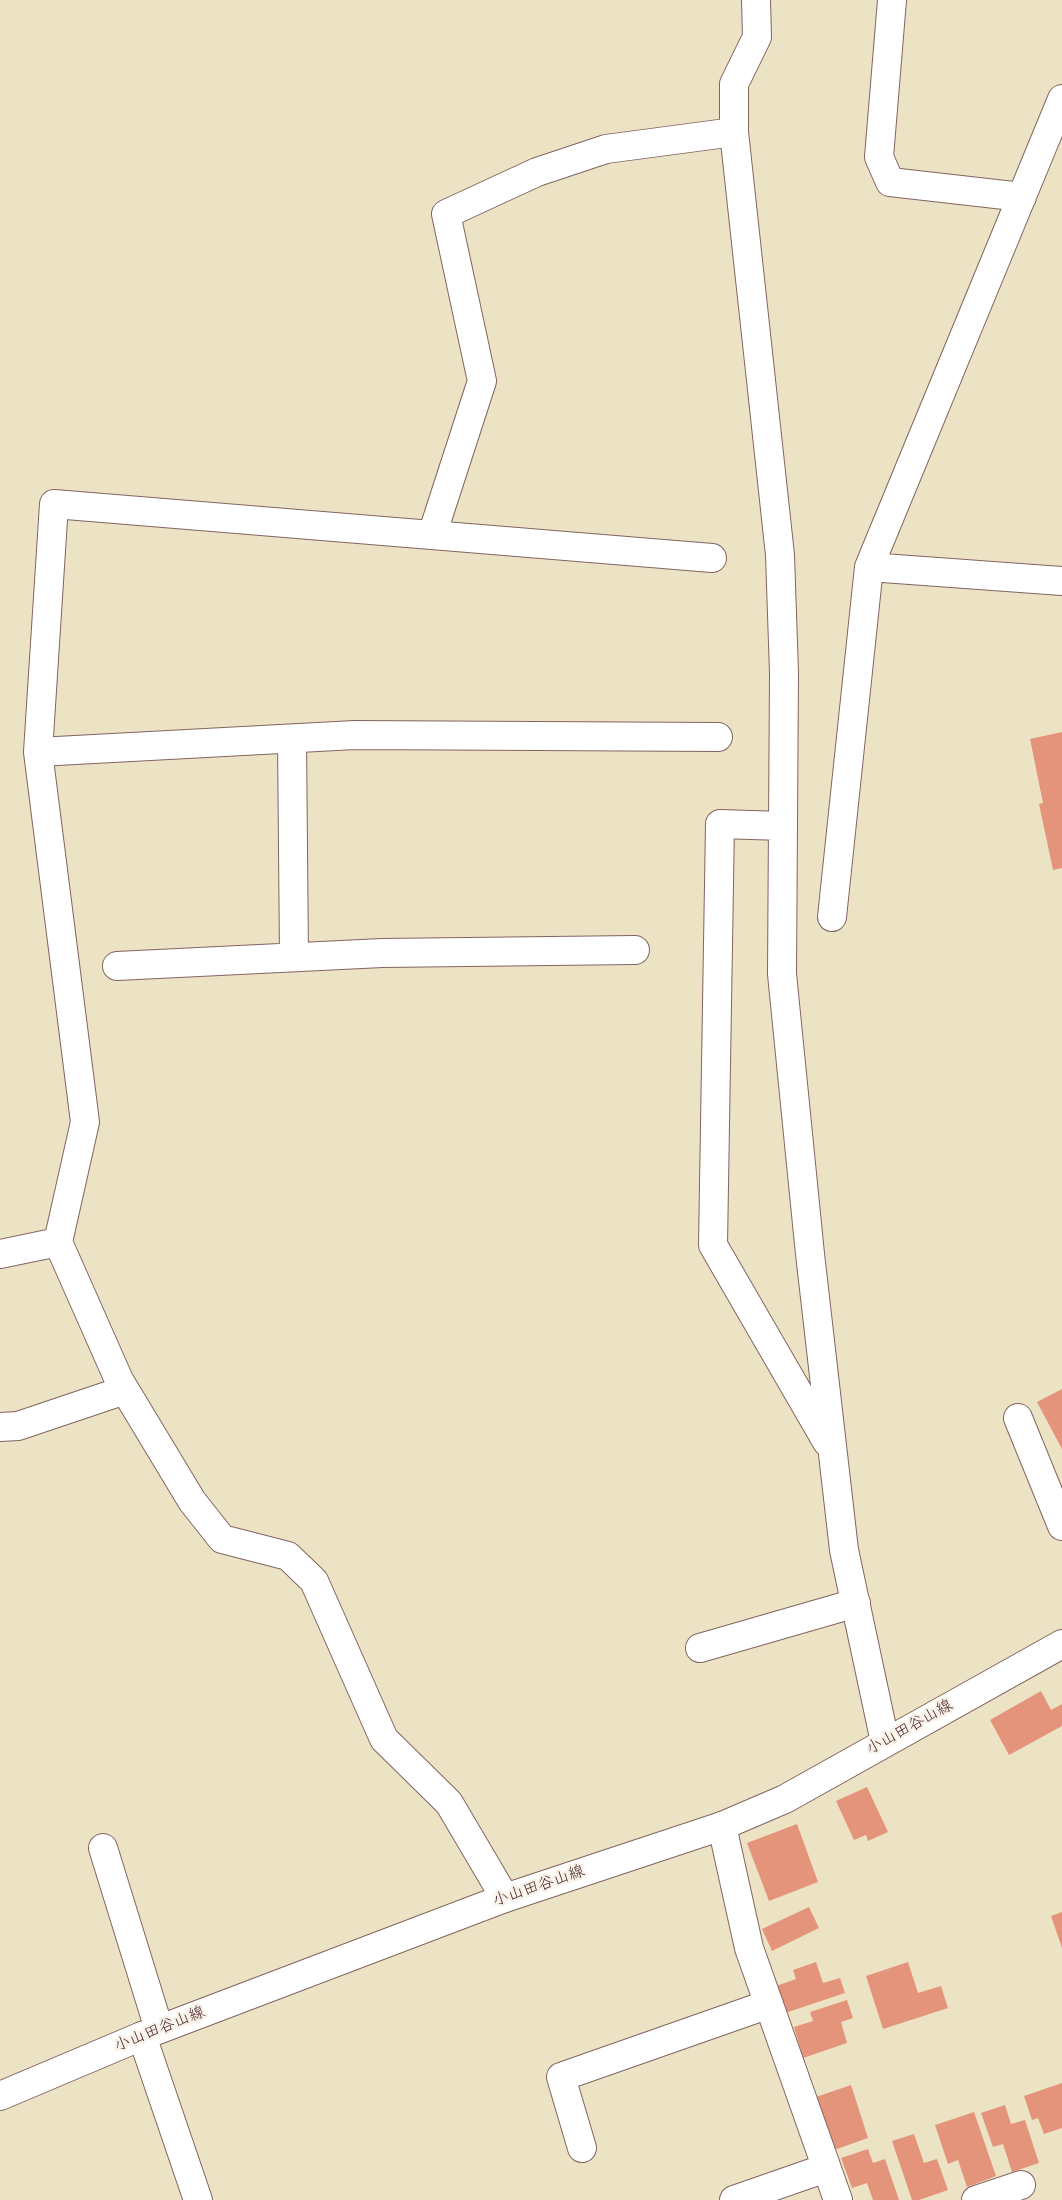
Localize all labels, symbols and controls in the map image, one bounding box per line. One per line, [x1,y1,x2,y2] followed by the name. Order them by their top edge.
[863,1696,957,1760] street label: 小山田谷山線
[490,1862,588,1912] street label: 小山田谷山線
[112,2003,208,2057] street label: 小山田谷山線

